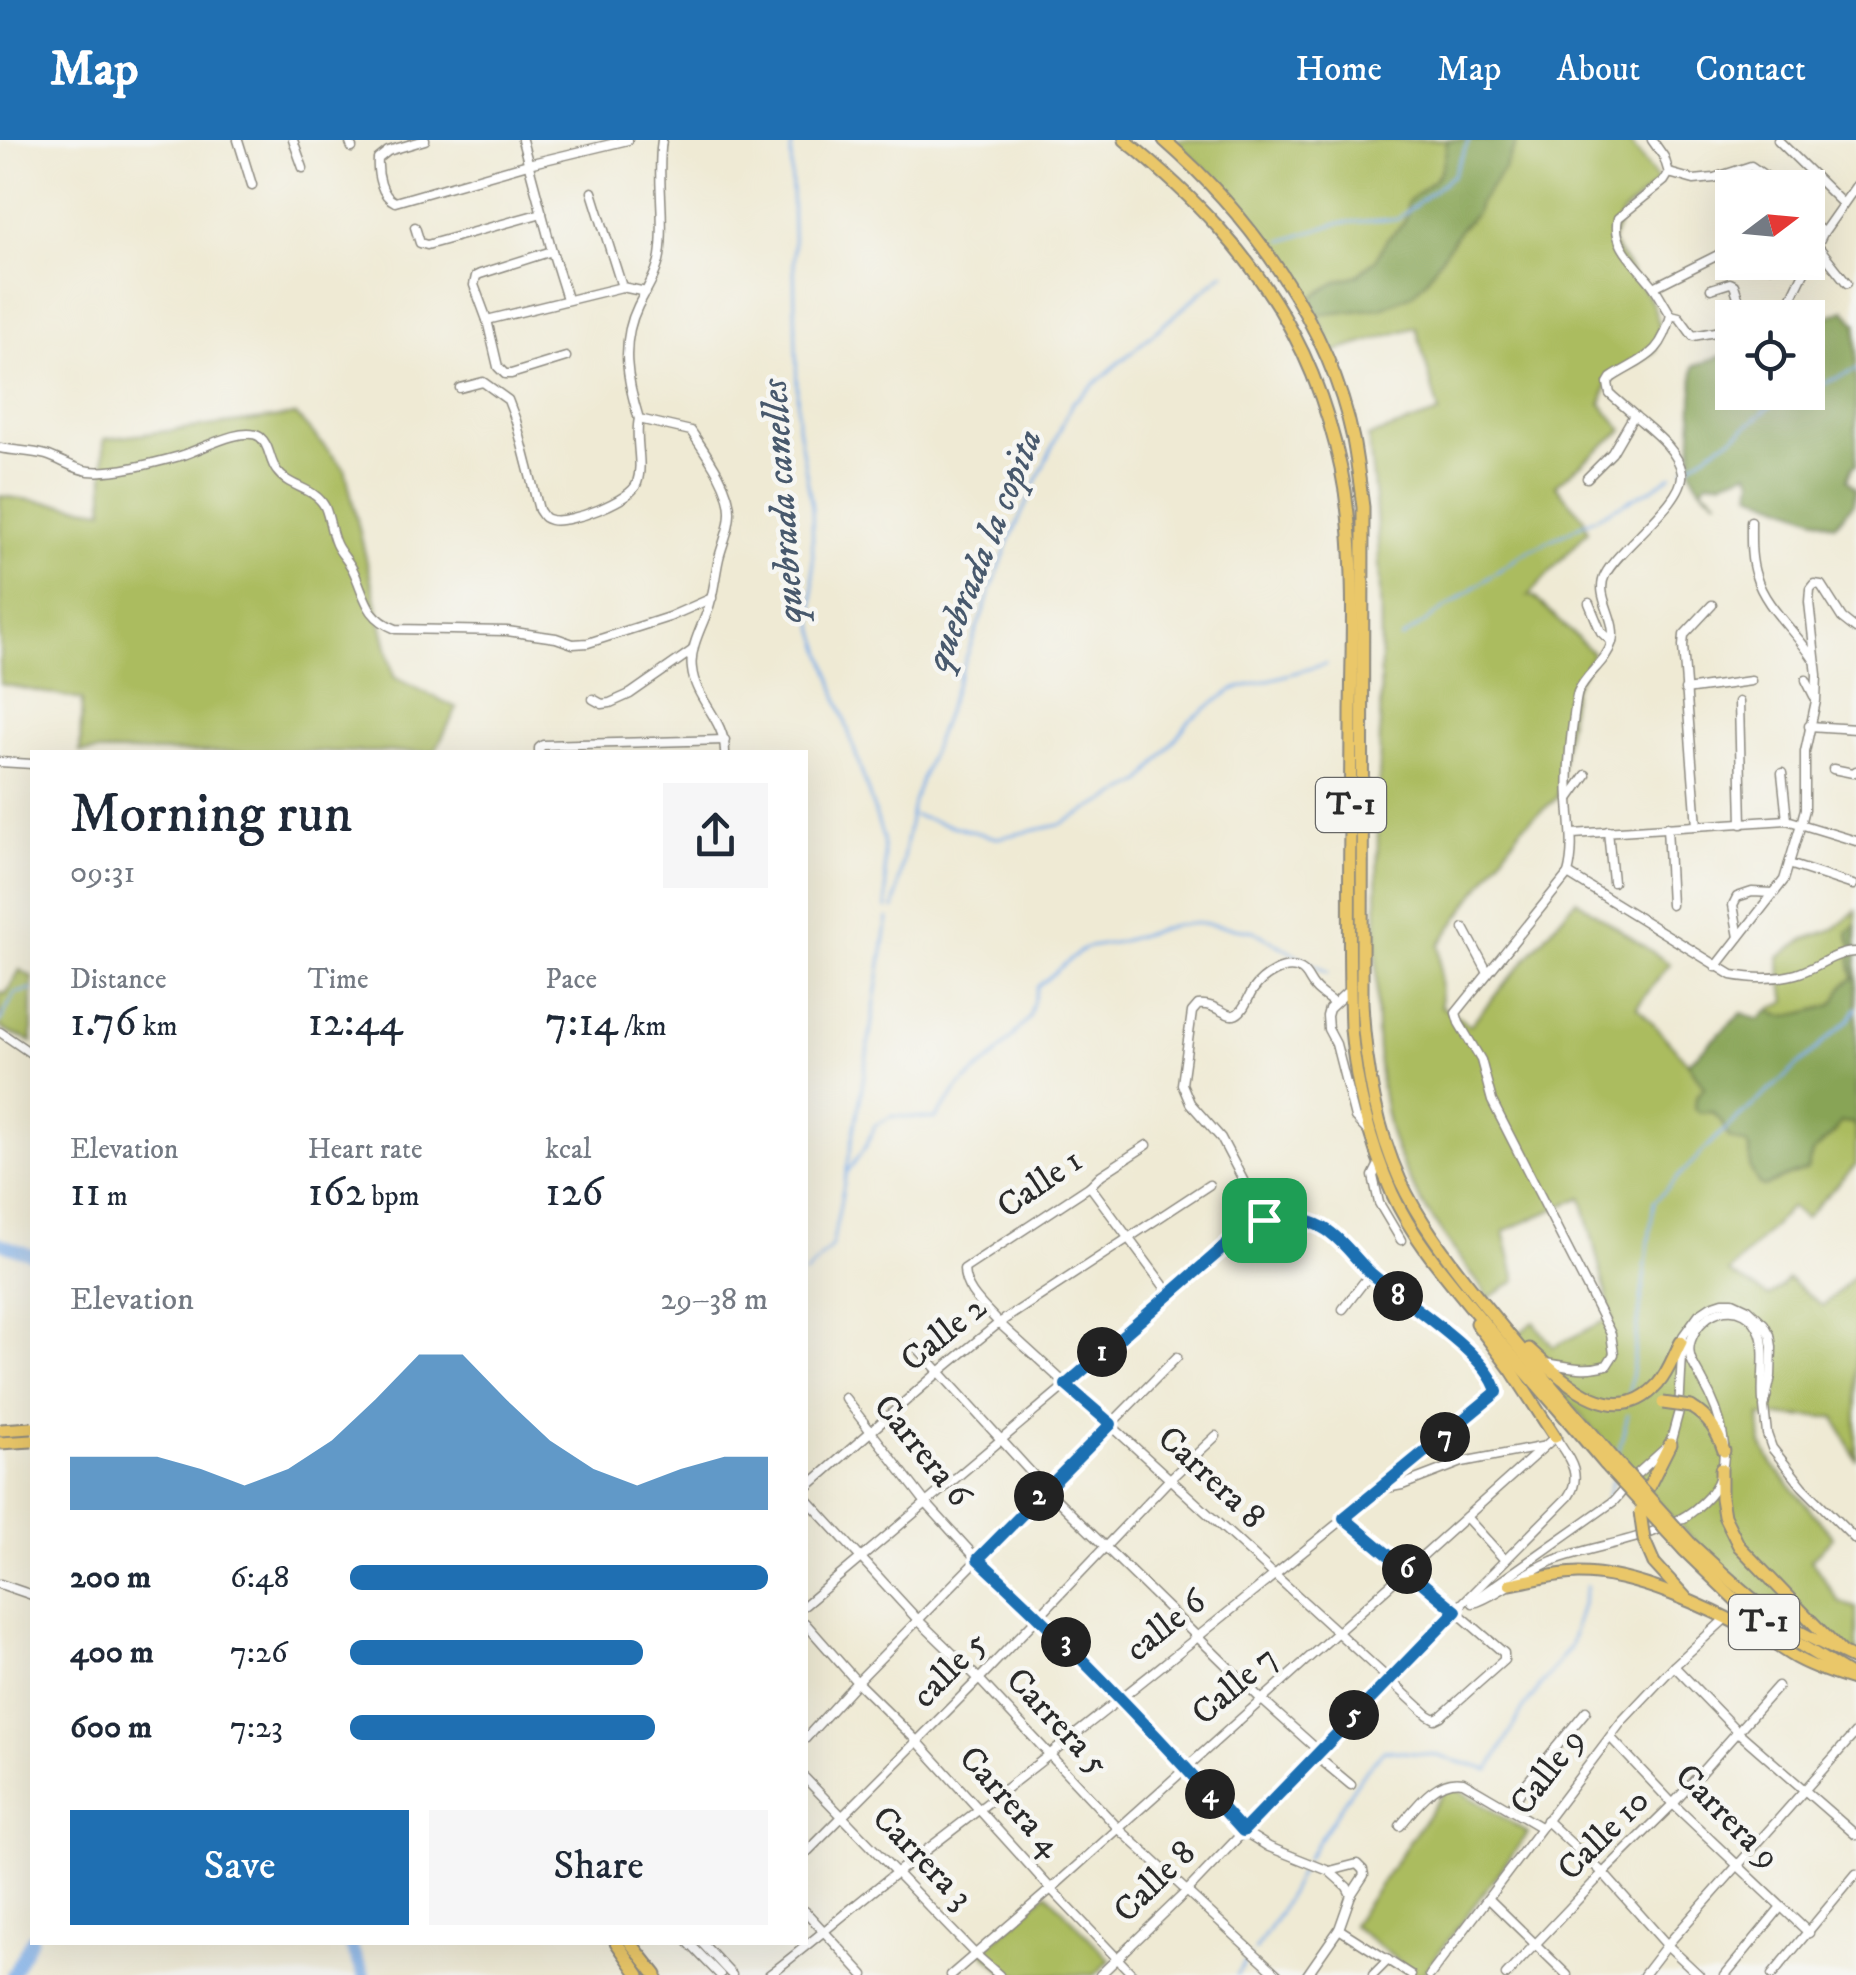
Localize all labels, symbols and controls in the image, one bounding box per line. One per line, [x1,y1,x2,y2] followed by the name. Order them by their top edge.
[50,40,138,100] text: Map
[1295,48,1382,92] text: Home
[1437,48,1501,92] text: Map
[1556,48,1640,92] text: About
[1695,48,1806,92] text: Contact
[1715,170,1825,280] north arrow
[1715,170,1825,410] map controls
[1715,300,1825,410] button: locate
[750,376,816,626] water label: quebrada canelles
[913,422,1054,679] water label: quebrada la copita
[1316,778,1386,832] road number: T-1
[70,781,352,850] text: Morning run
[663,783,768,888] button: share
[70,853,135,893] text: 09:31
[70,962,166,997] text: Distance
[308,962,368,997] text: Time
[545,962,597,997] text: Pace
[70,997,137,1049] text: 1.76
[308,997,403,1049] text: 12:44
[545,997,618,1049] text: 7:14
[137,1009,178,1044] text: km
[618,1009,667,1044] text: /km
[70,1132,178,1167] text: Elevation
[308,1132,423,1167] text: Heart rate
[545,1132,591,1167] text: kcal
[989,1139,1091,1229] street label: Calle 1
[70,1167,101,1219] text: 11
[308,1167,365,1219] text: 162
[545,1167,603,1219] text: 126
[1222,1178,1307,1263] pin
[101,1179,128,1214] text: m
[365,1179,420,1214] text: bpm
[1237,1193,1292,1248] icon: arrive
[1373,1271,1423,1321] pin: 8
[1391,1278,1405,1313] text: 8
[70,1280,194,1320] text: Elevation
[661,1280,768,1320] text: 29–38 m
[892,1286,996,1382] street label: Calle 2
[1077,1327,1127,1377] pin: 1
[1097,1334,1107,1369] text: 1
[863,1386,982,1518] street label: Carrera 6
[1420,1412,1470,1462] pin: 7
[1148,1417,1274,1539] street label: Carrera 8
[1438,1419,1452,1454] text: 7
[1014,1471,1064,1521] pin: 2
[1032,1478,1046,1513] text: 2
[1382,1544,1432,1594] pin: 6
[1400,1551,1414,1586] text: 6
[70,1558,151,1598] text: 200 m
[230,1558,289,1598] text: 6:48
[1117,1579,1217,1672] street label: calle 6
[1729,1595,1799,1649] road number: T-1
[1041,1617,1091,1667] pin: 3
[903,1622,997,1718] street label: calle 5
[1061,1624,1071,1659] text: 3
[70,1633,154,1673] text: 400 m
[230,1633,288,1673] text: 7:26
[1183,1637,1287,1735] street label: Calle 7
[996,1659,1118,1785] street label: Carrera 5
[1329,1690,1379,1740] pin: 5
[1347,1697,1361,1732] text: 5
[70,1708,152,1748] text: 600 m
[230,1708,283,1748] text: 7:23
[1501,1719,1595,1825] street label: Calle 9
[949,1737,1072,1867] street label: Carrera 4
[1665,1755,1789,1879] street label: Carrera 9
[1185,1769,1235,1819] pin: 4
[1202,1776,1218,1811] text: 4
[1549,1780,1659,1890] street label: Calle 10
[862,1797,982,1919] street label: Carrera 3
[70,1810,409,1925] button: Save
[429,1810,768,1925] button: Share
[1105,1832,1205,1932] street label: Calle 8

